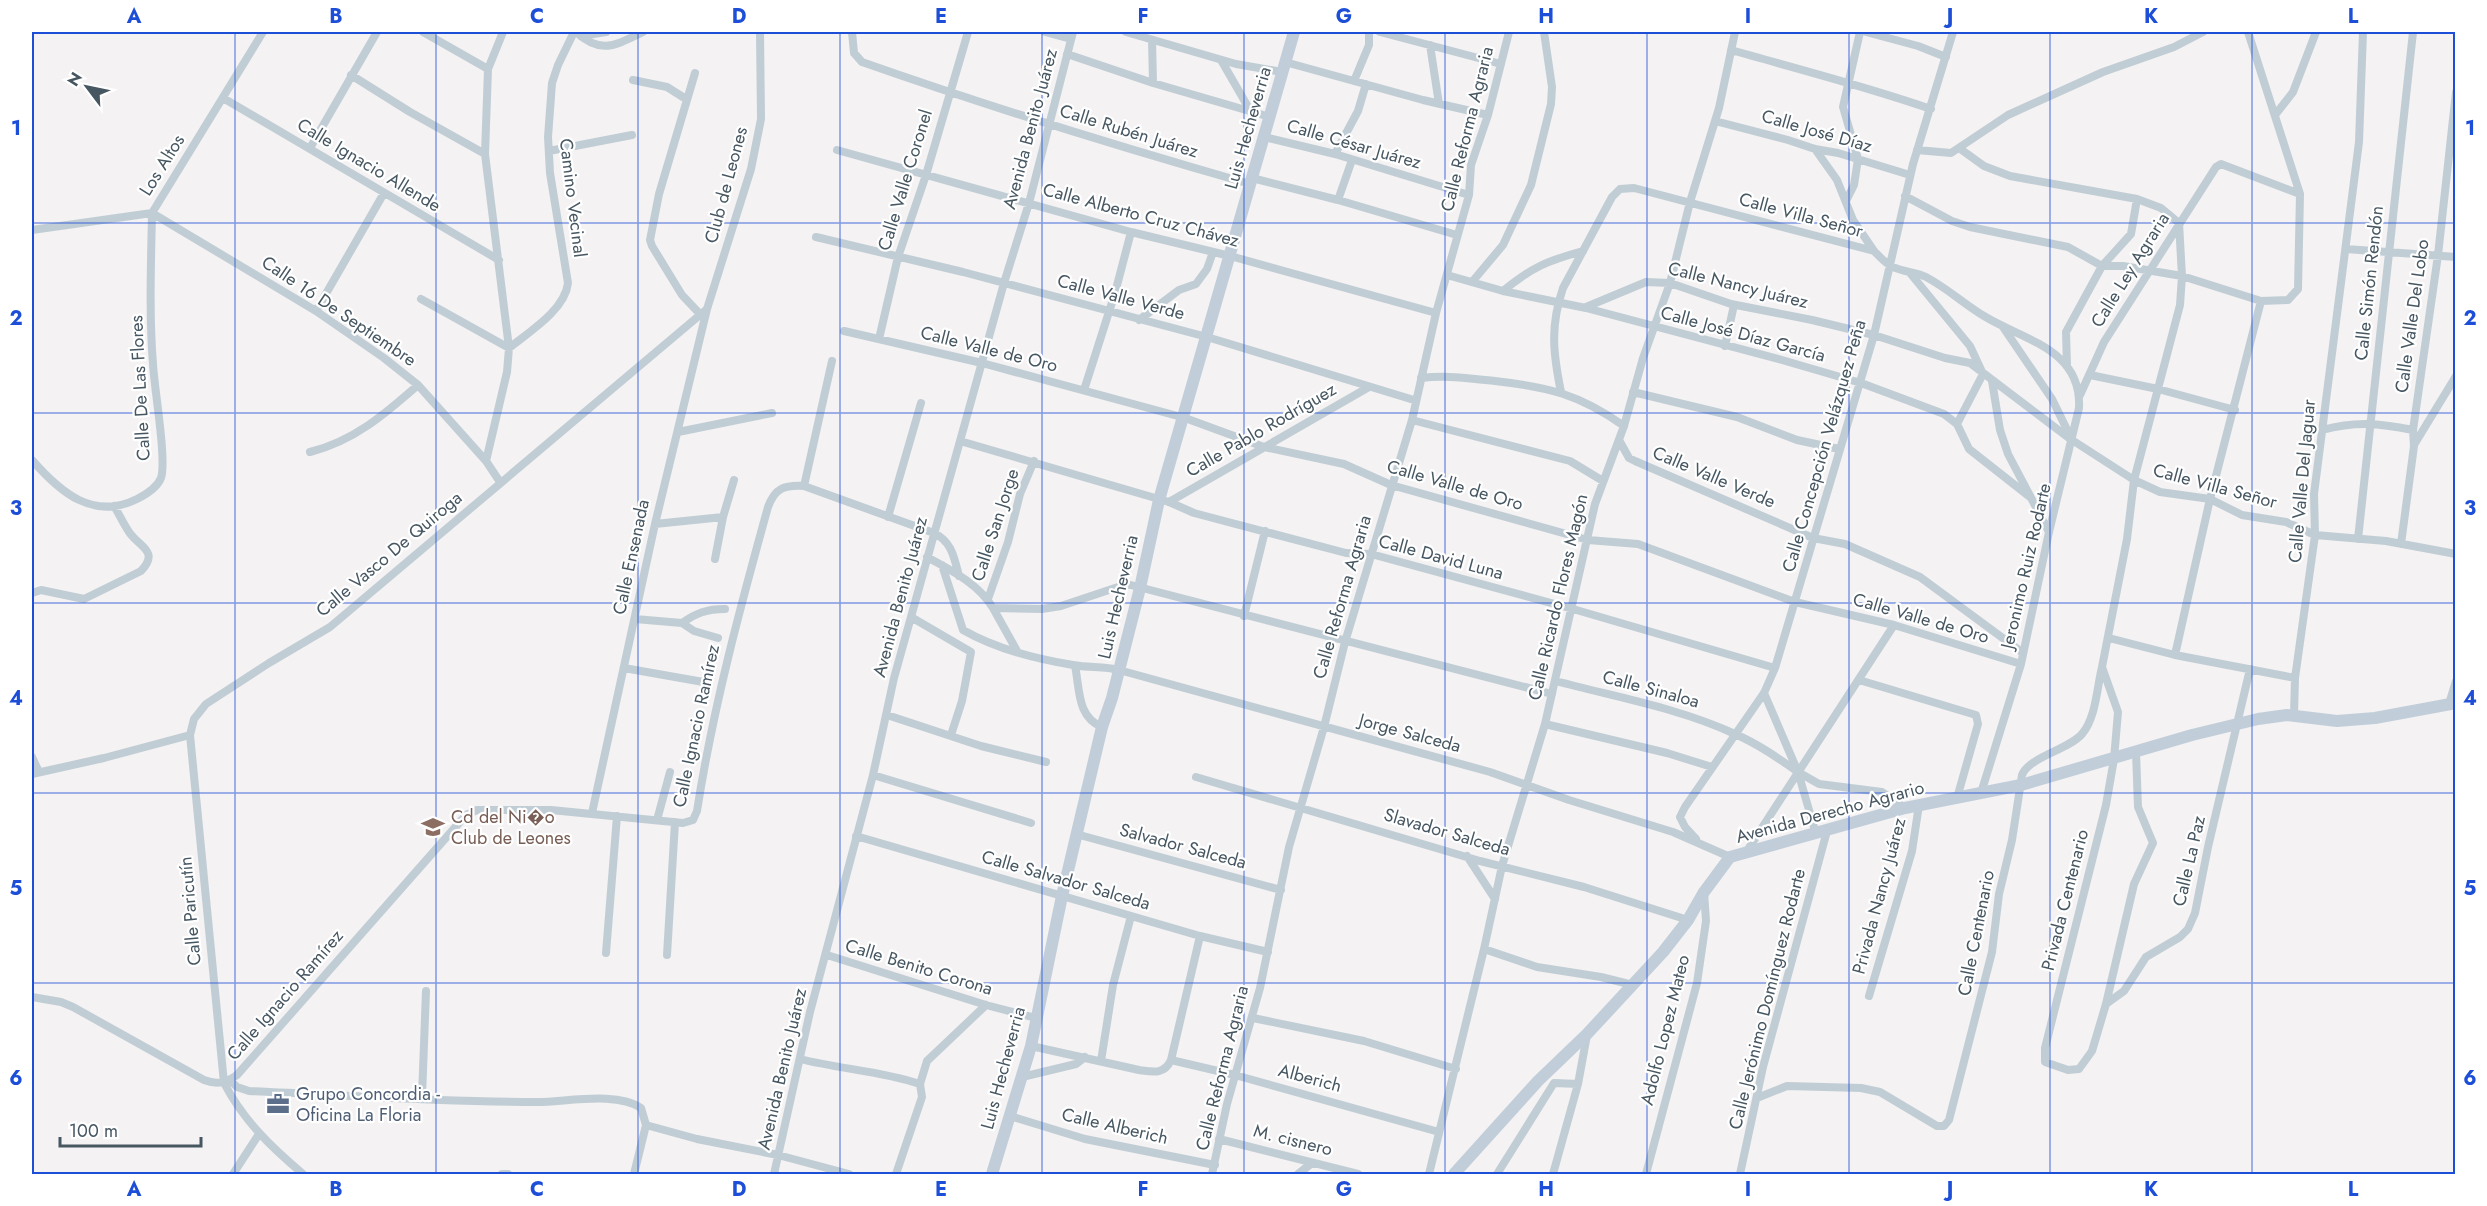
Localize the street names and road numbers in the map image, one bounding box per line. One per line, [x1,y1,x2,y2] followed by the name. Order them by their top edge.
[1434,44,1500,214] street label: Calle Reforma Agraria
[996,45,1064,212] street label: Avenida Benito Juárez
[1218,64,1278,192] street label: Luis Hecheverria
[1057,98,1202,165] street label: Calle Rubén Juárez
[1759,103,1876,159] street label: Calle José Díaz
[871,106,939,254] street label: Calle Valle Coronel
[292,112,446,218] street label: Calle Ignacio Allende
[1284,112,1425,176] street label: Calle César Juárez
[698,124,754,246] street label: Club de Leones
[133,129,191,201] street label: Los Altos
[553,137,593,259] street label: Camino Vecinal
[1040,176,1243,254] street label: Calle Alberto Cruz Chávez
[1736,186,1867,244] street label: Calle Villa Señor
[2348,204,2390,362] street label: Calle Simón Rendón
[2084,208,2176,332] street label: Calle Ley Agraria
[2388,237,2436,394] street label: Calle Valle Del Lobo
[256,249,422,373] street label: Calle 16 De Septiembre
[1665,255,1812,315] street label: Calle Nancy Juárez
[1054,267,1188,327] street label: Calle Valle Verde
[1658,299,1828,369] street label: Calle José Díaz García
[123,315,157,461] street label: Calle De Las Flores
[1775,317,1873,575] street label: Calle Concepción Velázquez Peña
[918,319,1060,379] street label: Calle Valle de Oro
[1181,376,1342,484] street label: Calle Pablo Rodríguez
[2282,397,2322,564] street label: Calle Valle Del Jaguar
[1649,439,1779,515] street label: Calle Valle Verde
[1384,453,1526,517] street label: Calle Valle de Oro
[2150,457,2281,515] street label: Calle Villa Señor
[965,465,1025,585] street label: Calle San Jorge
[1994,481,2058,653] street label: Jeronimo Ruiz Rodarte
[310,485,468,623] street label: Calle Vasco De Quiroga
[1522,491,1594,703] street label: Calle Ricardo Flores Magón
[606,497,656,617] street label: Calle Ensenada
[1306,512,1378,682] street label: Calle Reforma Agraria
[866,513,934,680] street label: Avenida Benito Juárez
[1376,528,1506,586] street label: Calle David Luna
[1091,533,1145,661] street label: Luis Hecheverria
[1850,586,1992,650] street label: Calle Valle de Oro
[666,641,726,810] street label: Calle Ignacio Ramírez
[1600,664,1702,714] street label: Calle Sinaloa
[1354,706,1464,759] street label: Jorge Salceda
[1733,774,1927,850] street label: Avenida Derecho Agrario
[1381,802,1513,862] street label: Slavador Salceda
[2166,812,2212,909] street label: Calle La Paz
[1846,814,1913,977] street label: Privada Nancy Juárez
[1117,817,1249,875] street label: Salvador Salceda
[2035,826,2095,973] street label: Privada Centenario
[979,843,1153,917] street label: Calle Salvador Salceda
[172,855,208,967] street label: Calle Paricutín
[1722,866,1812,1132] street label: Calle Jerónimo Domínguez Rodarte
[1951,868,2001,998] street label: Calle Centenario
[221,923,350,1066] street label: Calle Ignacio Ramírez
[842,932,996,1002] street label: Calle Benito Corona
[1634,952,1696,1108] street label: Adolfo Lopez Mateo
[1189,983,1255,1153] street label: Calle Reforma Agraria
[751,985,813,1152] street label: Avenida Benito Juárez
[974,1004,1032,1132] street label: Luis Hecheverria
[1275,1057,1345,1099] street label: Alberich
[1059,1101,1171,1151] street label: Calle Alberich
[1251,1118,1335,1162] street label: M. cisnero

